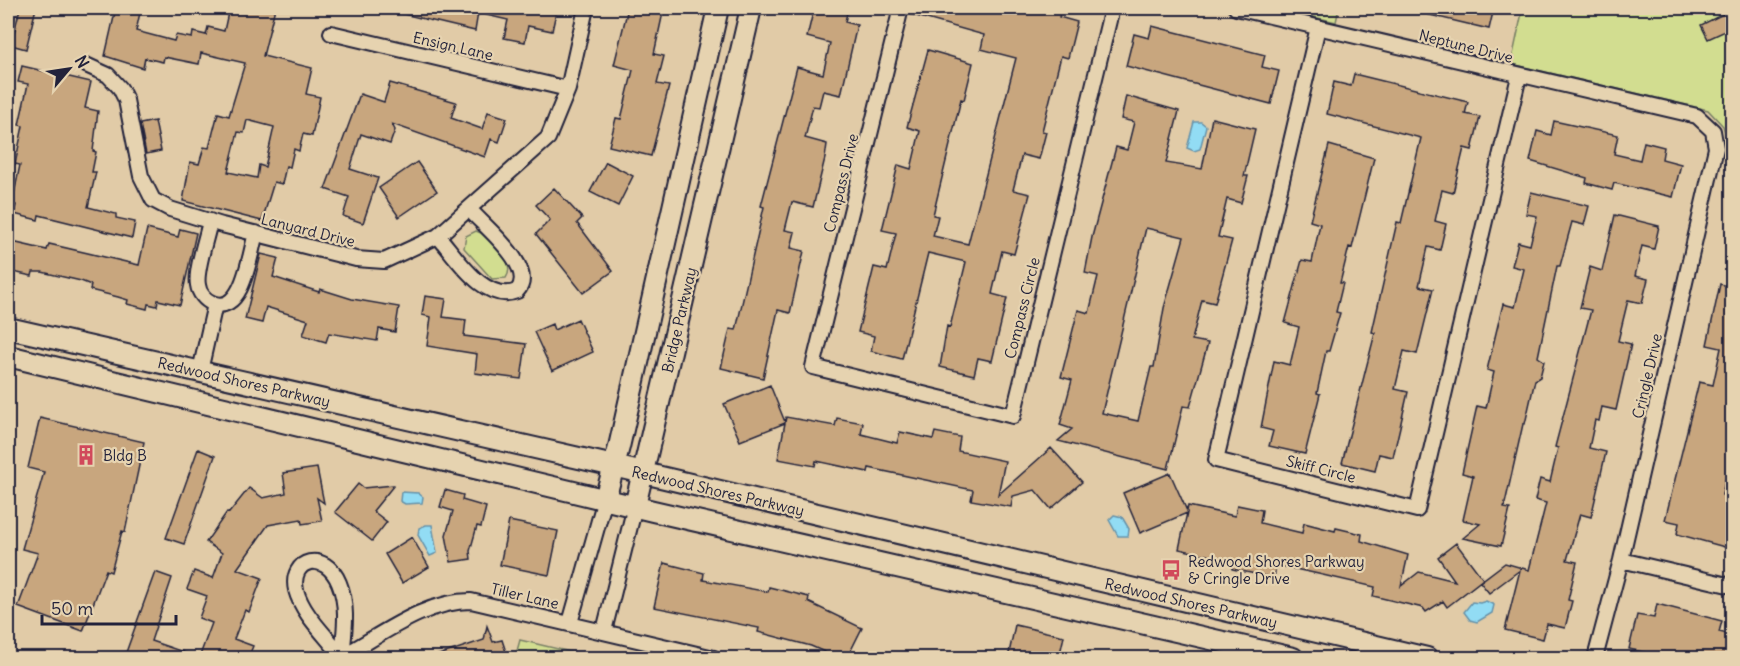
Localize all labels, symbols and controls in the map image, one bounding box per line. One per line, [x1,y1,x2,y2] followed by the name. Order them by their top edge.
[1417,25,1515,67] street label: Neptune Drive
[411,28,495,64] street label: Ensign Lane
[39,39,99,99] north arrow
[71,52,94,71] text: N
[820,132,862,234] street label: Compass Drive
[259,209,357,251] street label: Lanyard Drive
[1000,255,1044,361] street label: Compass Circle
[658,265,700,375] street label: Bridge Parkway
[1628,332,1666,420] street label: Cringle Drive
[156,353,332,411] street label: Redwood Shores Parkway
[74,443,98,467] building icon: Bldg B
[103,446,147,465] place label: Bldg B
[1284,451,1358,487] street label: Skiff Circle
[630,462,806,520] street label: Redwood Shores Parkway
[1188,552,1365,588] place label: Redwood Shores Parkway & Cringle Drive
[1159,558,1183,582] bus stop icon: Redwood Shores Parkway & Cringle Drive
[1103,574,1279,632] street label: Redwood Shores Parkway
[489,579,561,613] street label: Tiller Lane
[42,588,176,626] scale bar
[51,597,93,620] text: 50 m

